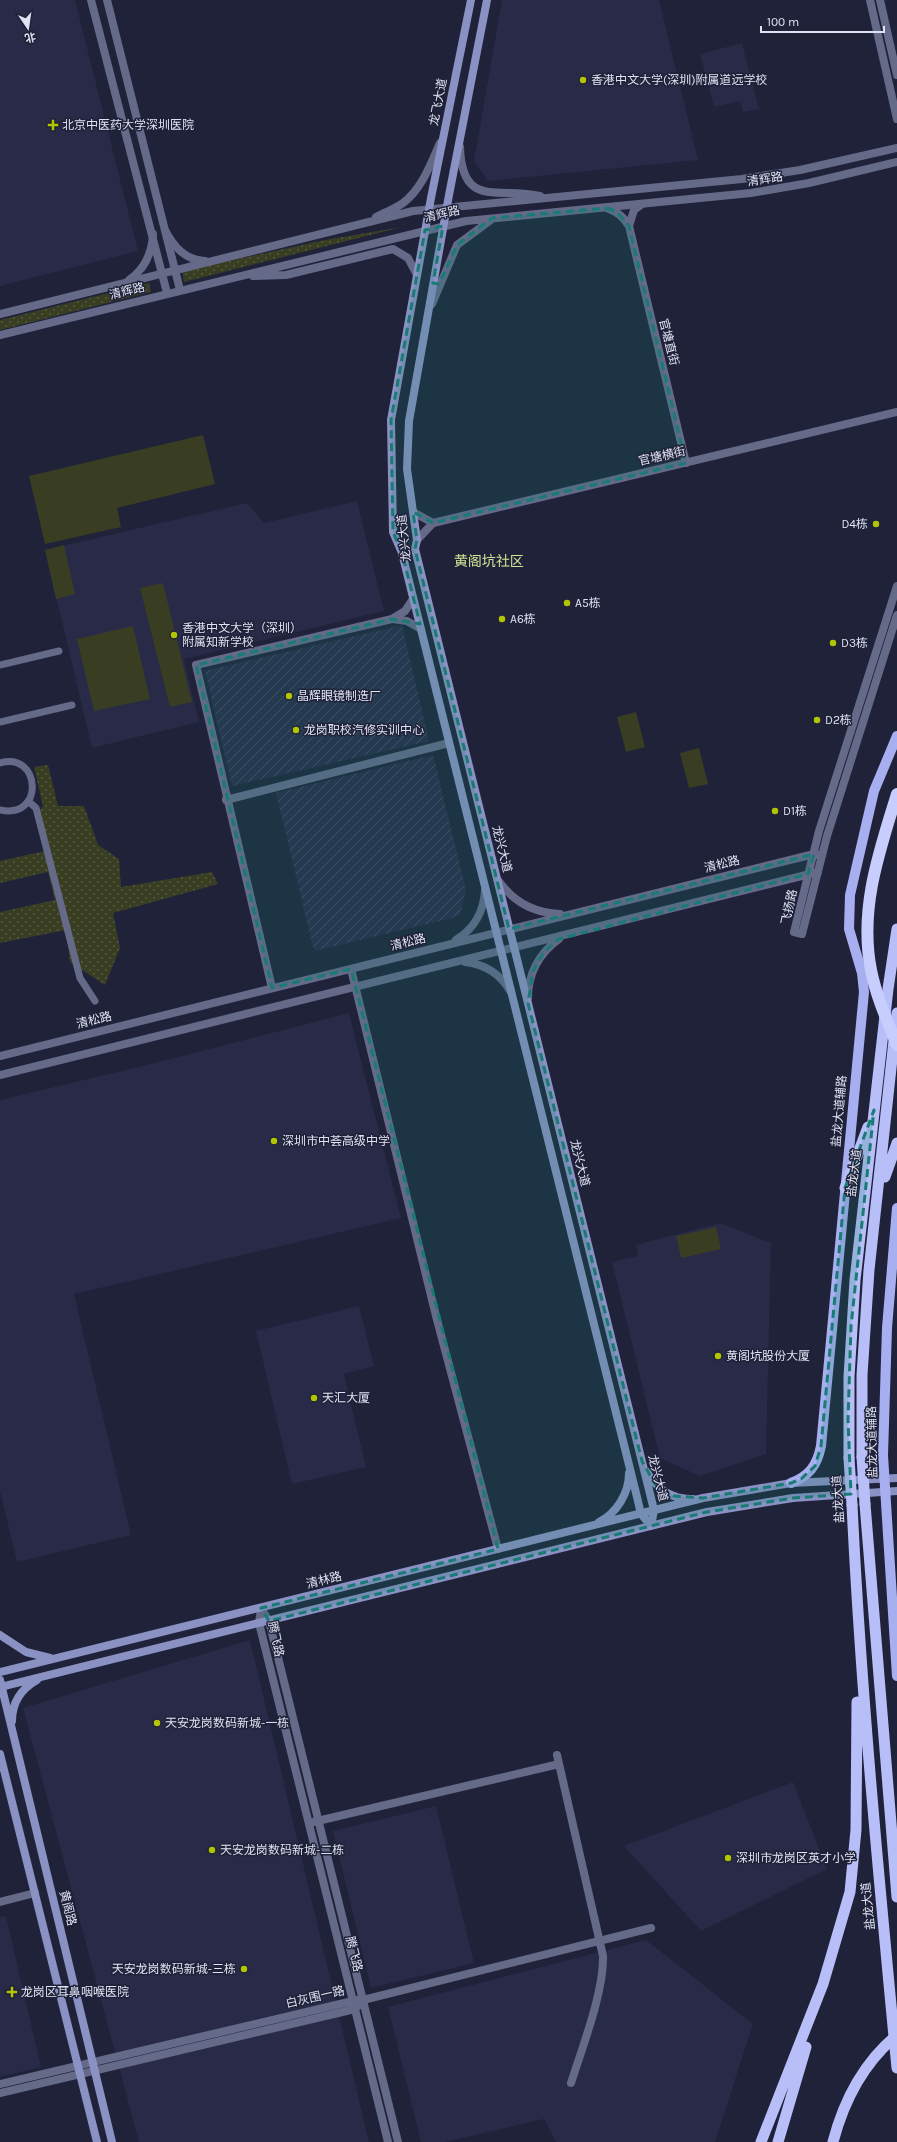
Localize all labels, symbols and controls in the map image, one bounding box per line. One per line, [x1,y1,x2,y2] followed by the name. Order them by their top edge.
[8,8,48,48] north arrow
[761,8,884,34] scale bar
[767,15,799,29] text: 100 m
[23,30,37,45] text: 北
[591,73,768,87] place label: 香港中文大学(深圳)附属道远学校
[578,75,588,85] marker: 香港中文大学(深圳)附属道远学校
[427,77,449,127] street label: 龙飞大道
[62,118,194,132] place label: 北京中医药大学深圳医院
[47,119,59,131] marker: 北京中医药大学深圳医院
[746,169,784,189] street label: 清辉路
[423,203,461,225] street label: 清辉路
[108,280,146,302] street label: 清辉路
[656,317,682,367] street label: 官塘直街
[637,444,687,468] street label: 官塘横街
[395,513,413,563] street label: 龙兴大道
[841,517,868,531] place label: D4栋
[871,519,881,529] marker: D4栋
[454,553,524,570] district label: 黄阁坑社区
[575,596,601,610] place label: A5栋
[562,598,572,608] marker: A5栋
[510,612,536,626] place label: A6栋
[497,614,507,624] marker: A6栋
[182,621,302,649] place label: 香港中文大学（深圳） 附属知新学校
[169,630,179,640] marker: 香港中文大学（深圳） 附属知新学校
[841,636,868,650] place label: D3栋
[828,638,838,648] marker: D3栋
[297,689,381,703] place label: 晶辉眼镜制造厂
[284,691,294,701] marker: 晶辉眼镜制造厂
[825,713,852,727] place label: D2栋
[812,715,822,725] marker: D2栋
[304,723,424,737] place label: 龙岗职校汽修实训中心
[291,725,301,735] marker: 龙岗职校汽修实训中心
[783,804,807,818] place label: D1栋
[770,806,780,816] marker: D1栋
[489,824,515,874] street label: 龙兴大道
[703,853,741,875] street label: 清松路
[778,888,800,926] street label: 飞扬路
[389,931,427,953] street label: 清松路
[75,1009,113,1031] street label: 清松路
[829,1075,849,1147] street label: 盐龙大道辅路
[282,1134,390,1148] place label: 深圳市中荟高级中学
[269,1136,279,1146] marker: 深圳市中荟高级中学
[567,1138,593,1188] street label: 龙兴大道
[844,1148,864,1198] street label: 盐龙大道
[726,1349,810,1363] place label: 黄阁坑股份大厦
[713,1351,723,1361] marker: 黄阁坑股份大厦
[322,1391,370,1405] place label: 天汇大厦
[309,1393,319,1403] marker: 天汇大厦
[864,1406,880,1478] street label: 盐龙大道辅路
[645,1453,671,1503] street label: 龙兴大道
[829,1475,847,1523] street label: 盐龙大道
[305,1569,343,1591] street label: 清林路
[265,1620,287,1658] street label: 腾飞路
[165,1716,289,1730] place label: 天安龙岗数码新城-一栋
[152,1718,162,1728] marker: 天安龙岗数码新城-一栋
[220,1843,344,1857] place label: 天安龙岗数码新城-二栋
[207,1845,217,1855] marker: 天安龙岗数码新城-二栋
[736,1851,856,1865] place label: 深圳市龙岗区英才小学
[723,1853,733,1863] marker: 深圳市龙岗区英才小学
[859,1881,877,1931] street label: 盐龙大道
[57,1889,79,1927] street label: 黄阁路
[343,1935,365,1973] street label: 腾飞路
[112,1962,236,1976] place label: 天安龙岗数码新城-三栋
[239,1964,249,1974] marker: 天安龙岗数码新城-三栋
[284,1983,346,2011] street label: 白灰围一路
[21,1985,129,1999] place label: 龙岗区耳鼻咽喉医院
[6,1986,18,1998] marker: 龙岗区耳鼻咽喉医院

